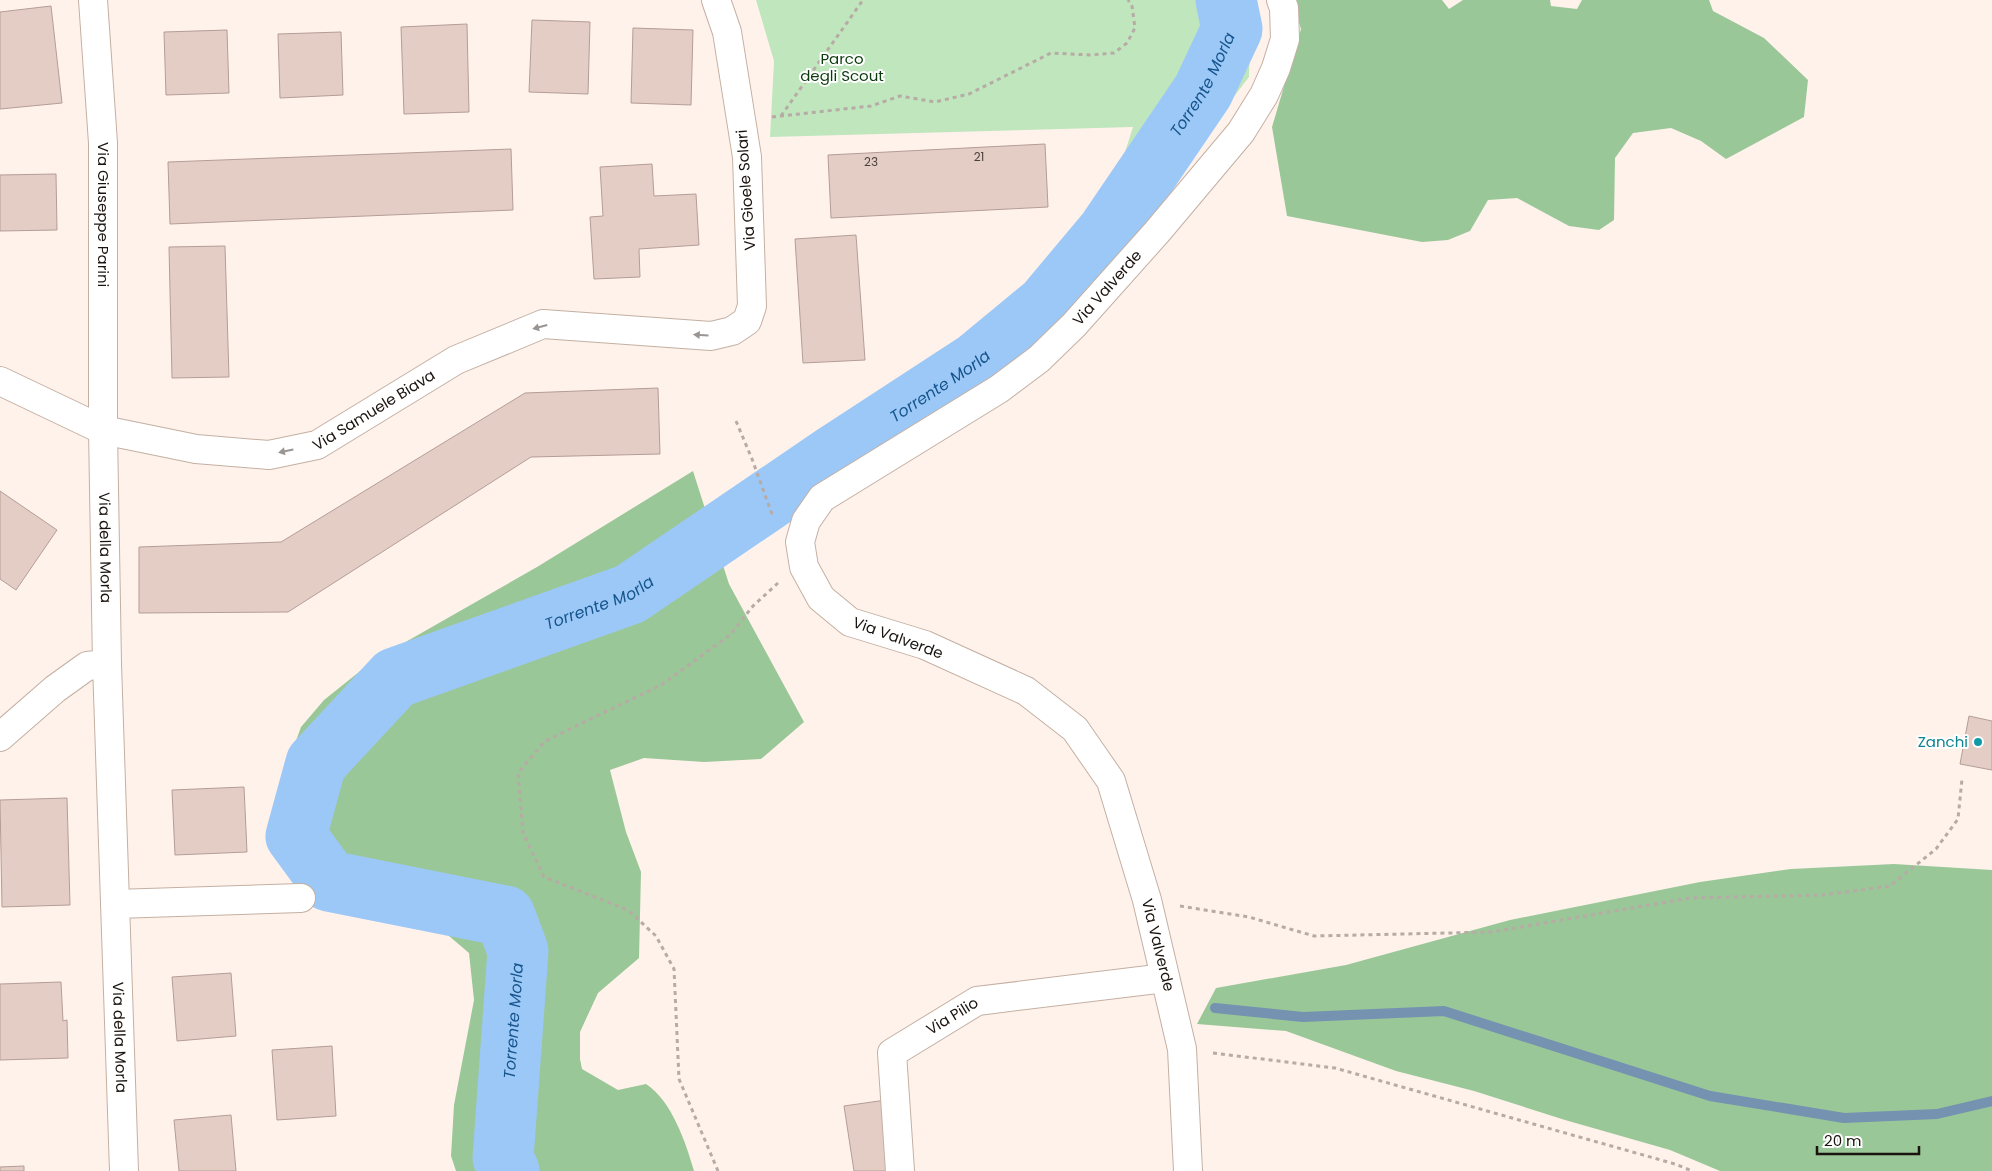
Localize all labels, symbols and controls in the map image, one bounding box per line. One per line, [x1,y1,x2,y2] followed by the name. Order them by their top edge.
[1164,28,1241,141] water label: Torrente Morla
[800,48,884,86] park label: Parco degli Scout
[731,129,760,251] street label: Via Gioele Solari
[93,142,114,287] street label: Via Giuseppe Parini
[974,148,984,165] house number: 21
[864,153,878,170] house number: 23
[1067,245,1146,330] street label: Via Valverde
[532,323,547,331] one-way arrow
[693,331,709,339] one-way arrow
[885,345,996,428] water label: Torrente Morla
[308,364,439,455] street label: Via Samuele Biava
[277,448,293,456] one-way arrow
[94,492,117,603] street label: Via della Morla
[542,570,659,636] water label: Torrente Morla
[850,611,946,664] street label: Via Valverde
[1918,731,1968,752] place label: Zanchi
[1972,736,1984,748] marker: Zanchi
[1137,896,1180,993] street label: Via Valverde
[498,962,529,1080] water label: Torrente Morla
[108,982,132,1093] street label: Via della Morla
[922,992,982,1040] street label: Via Pilio
[1817,1124,1920,1156] scale bar
[1824,1130,1862,1151] text: 20 m

